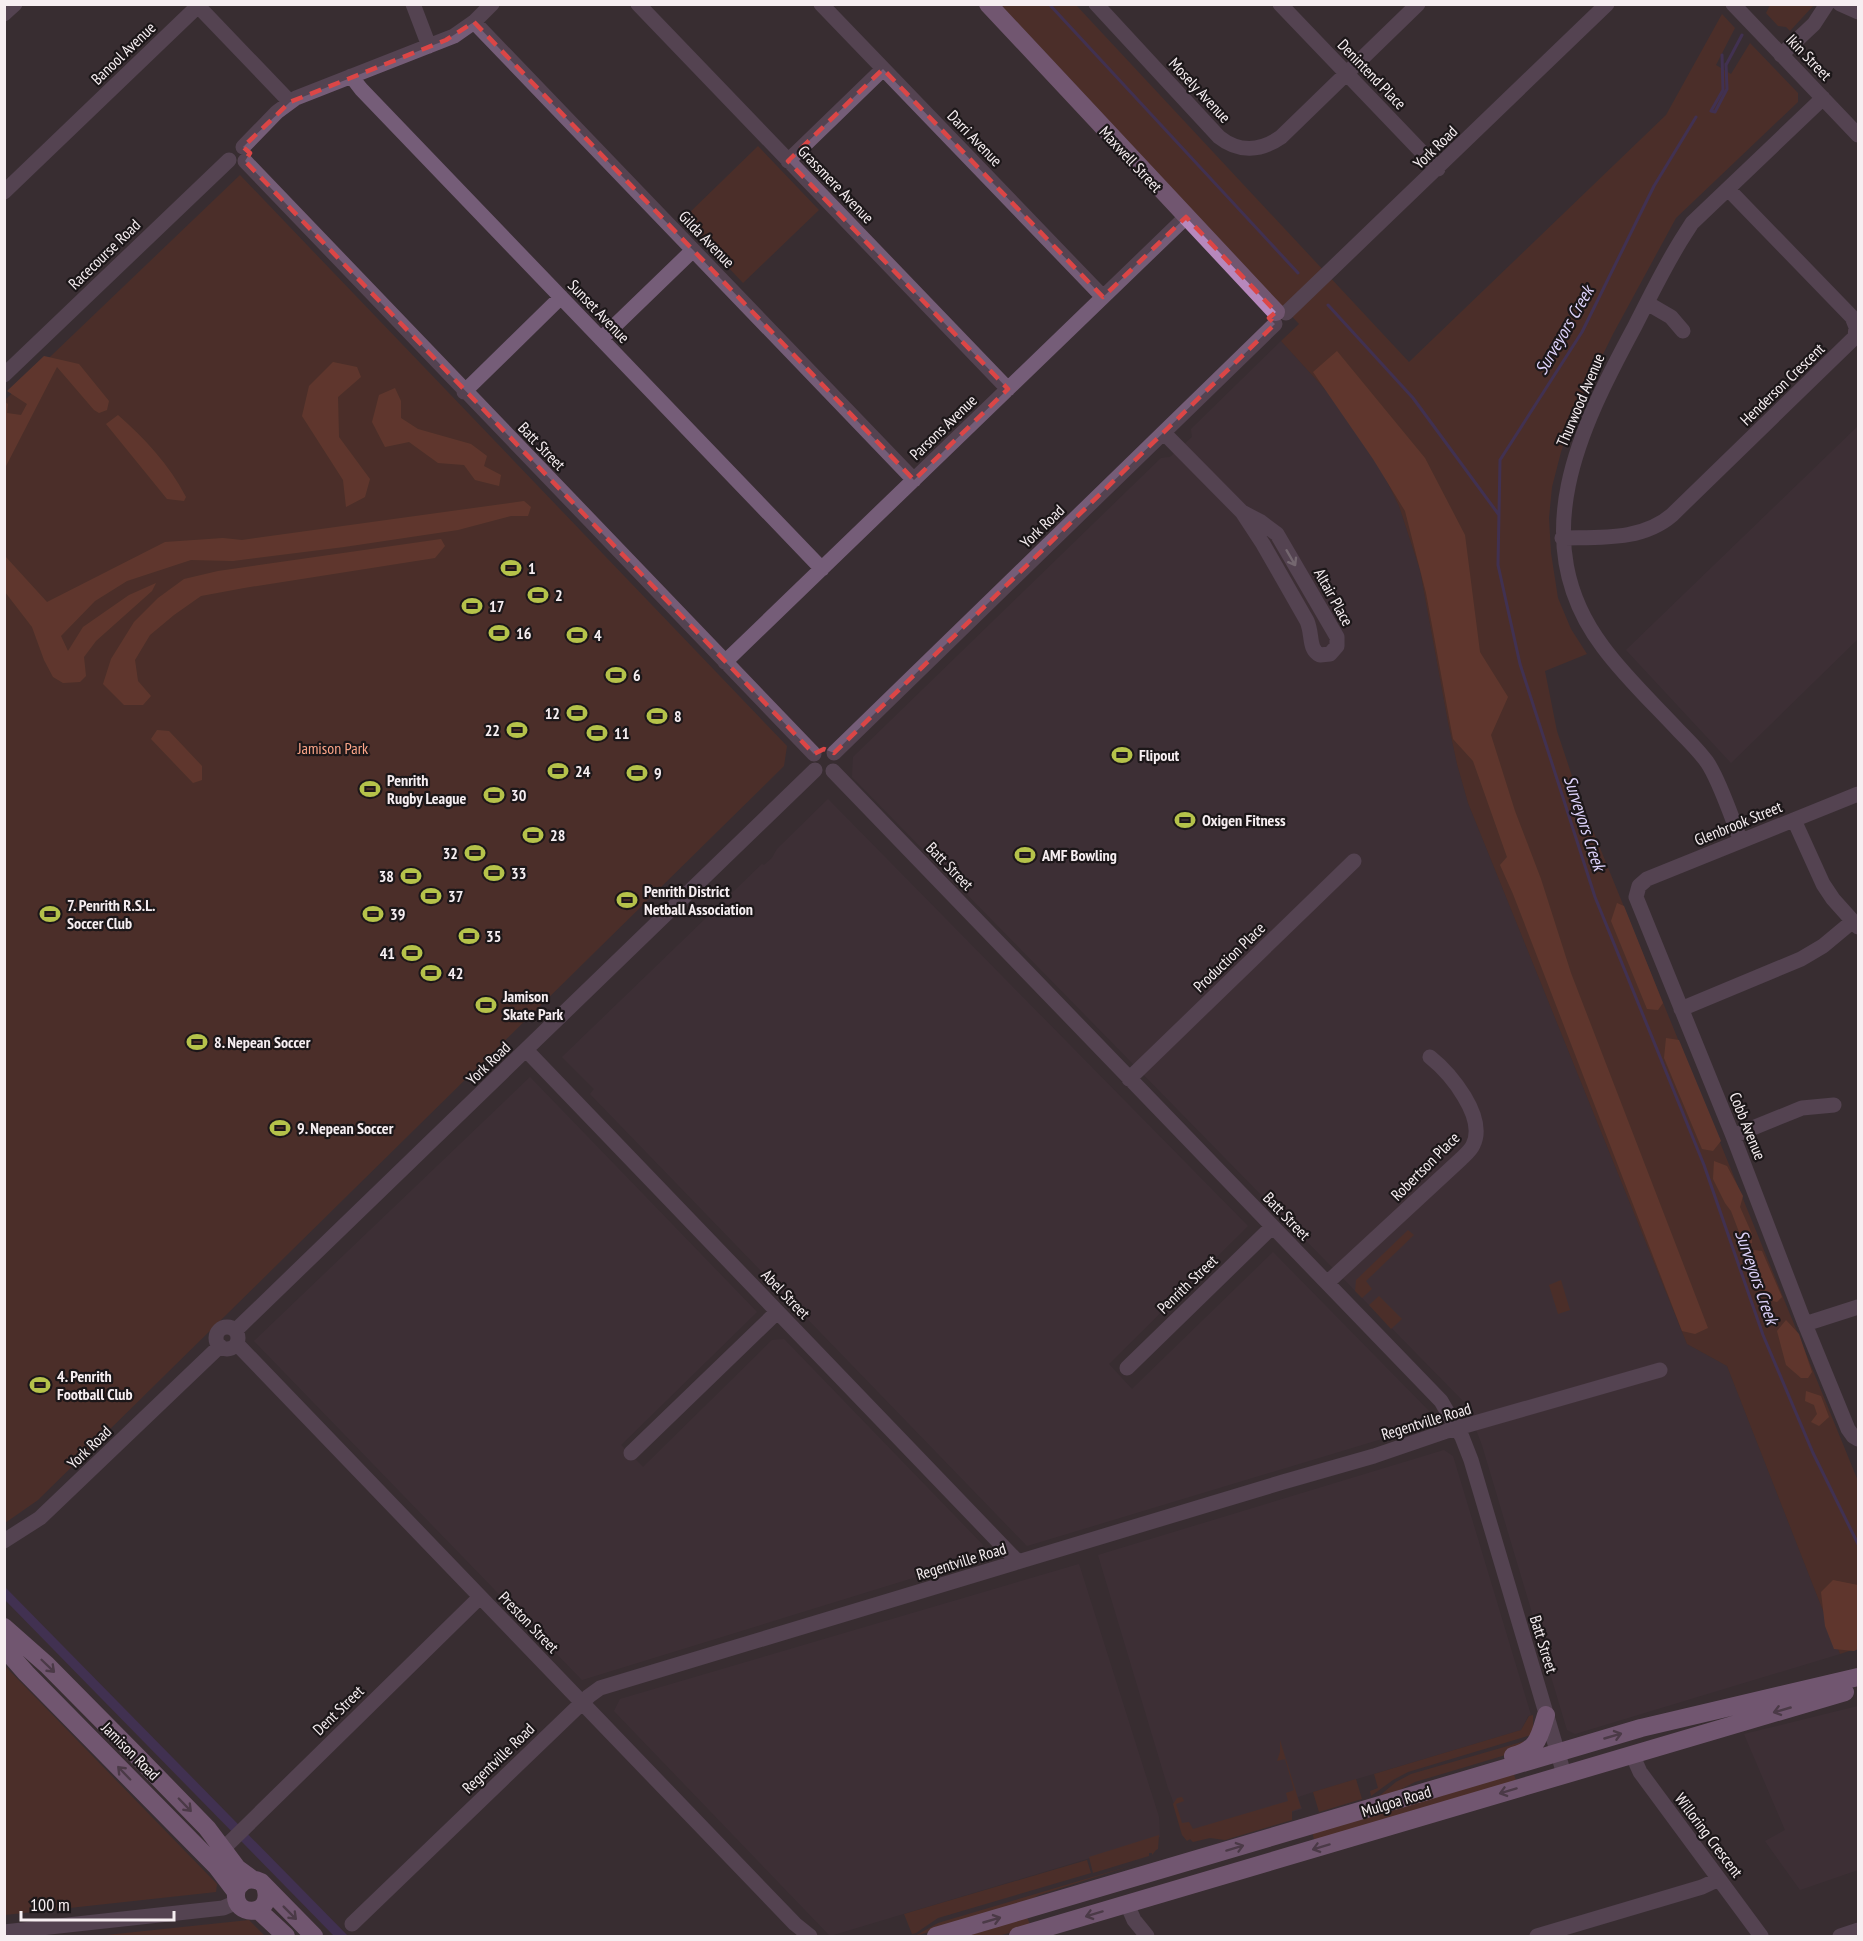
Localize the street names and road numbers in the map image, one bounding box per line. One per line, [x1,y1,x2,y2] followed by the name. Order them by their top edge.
[87,17,159,89] street label: Banool Avenue
[1782,30,1836,85] street label: Ikin Street
[1333,35,1411,113] street label: Denintend Place
[1165,53,1235,127] street label: Mosely Avenue
[943,106,1007,170] street label: Darri Avenue
[1409,121,1461,173] street label: York Road
[1095,122,1167,197] street label: Maxwell Street
[794,141,878,227] street label: Grassmere Avenue
[675,206,739,272] street label: Gilda Avenue
[64,215,144,293] street label: Racecourse Road
[564,275,634,347] street label: Sunset Avenue
[1736,338,1829,429] street label: Henderson Crescent
[1551,351,1609,449] street label: Thurwood Avenue
[905,390,981,464] street label: Parsons Avenue
[514,418,570,475] street label: Batt Street
[1016,500,1068,552] street label: York Road
[1310,565,1358,629] street label: Altair Place
[1691,796,1785,850] street label: Glenbrook Street
[922,838,978,895] street label: Batt Street
[1189,918,1269,996] street label: Production Place
[462,1037,514,1089] street label: York Road
[1725,1089,1771,1163] street label: Cobb Avenue
[1387,1128,1463,1204] street label: Robertson Place
[1259,1188,1315,1245] street label: Batt Street
[1153,1250,1222,1318] street label: Penrith Street
[757,1265,815,1323] street label: Abel Street
[1379,1398,1473,1444] street label: Regentville Road
[63,1421,115,1473] street label: York Road
[914,1538,1008,1584] street label: Regentville Road
[495,1587,564,1657] street label: Preston Street
[1526,1613,1562,1676] street label: Batt Street
[308,1681,368,1739] street label: Dent Street
[97,1717,164,1784] street label: Jamison Road
[458,1719,538,1797] street label: Regentville Road
[1359,1781,1433,1821] street label: Mulgoa Road
[1671,1789,1748,1882] street label: Willoring Crescent

